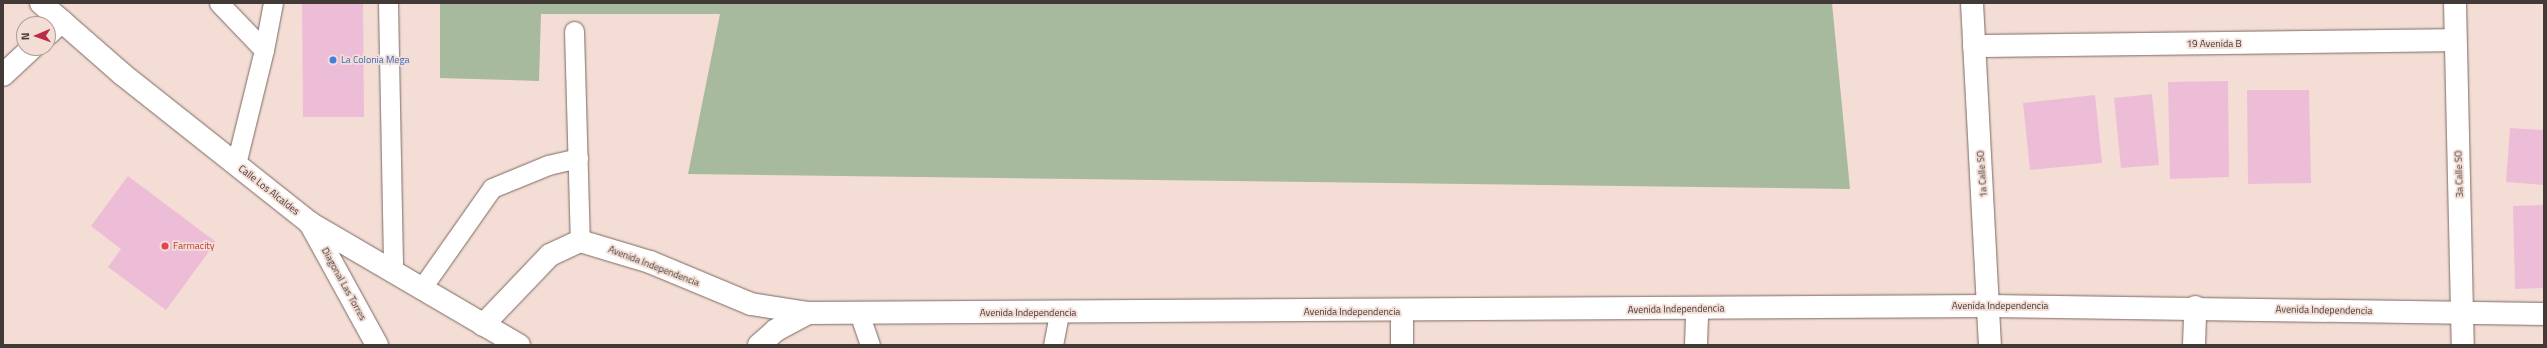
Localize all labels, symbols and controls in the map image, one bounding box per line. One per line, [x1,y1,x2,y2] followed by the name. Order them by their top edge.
[16,16,56,56] north arrow
[17,32,33,40] text: N
[2186,38,2242,50] street label: 19 Avenida B
[341,54,410,66] place label: La Colonia Mega
[328,55,338,65] marker: La Colonia Mega
[1974,150,1990,198] street label: 1a Calle SO
[2452,150,2466,198] street label: 3a Calle SO
[236,162,302,218] street label: Calle Los Alcaldes
[173,240,215,252] place label: Farmacity
[160,241,170,251] marker: Farmacity
[607,243,701,289] street label: Avenida Independencia
[319,245,369,323] street label: Diagonal Las Torres
[1952,300,2048,312] street label: Avenida Independencia
[1628,302,1724,316] street label: Avenida Independencia
[2276,303,2372,317] street label: Avenida Independencia
[1304,306,1400,318] street label: Avenida Independencia
[980,307,1076,319] street label: Avenida Independencia

